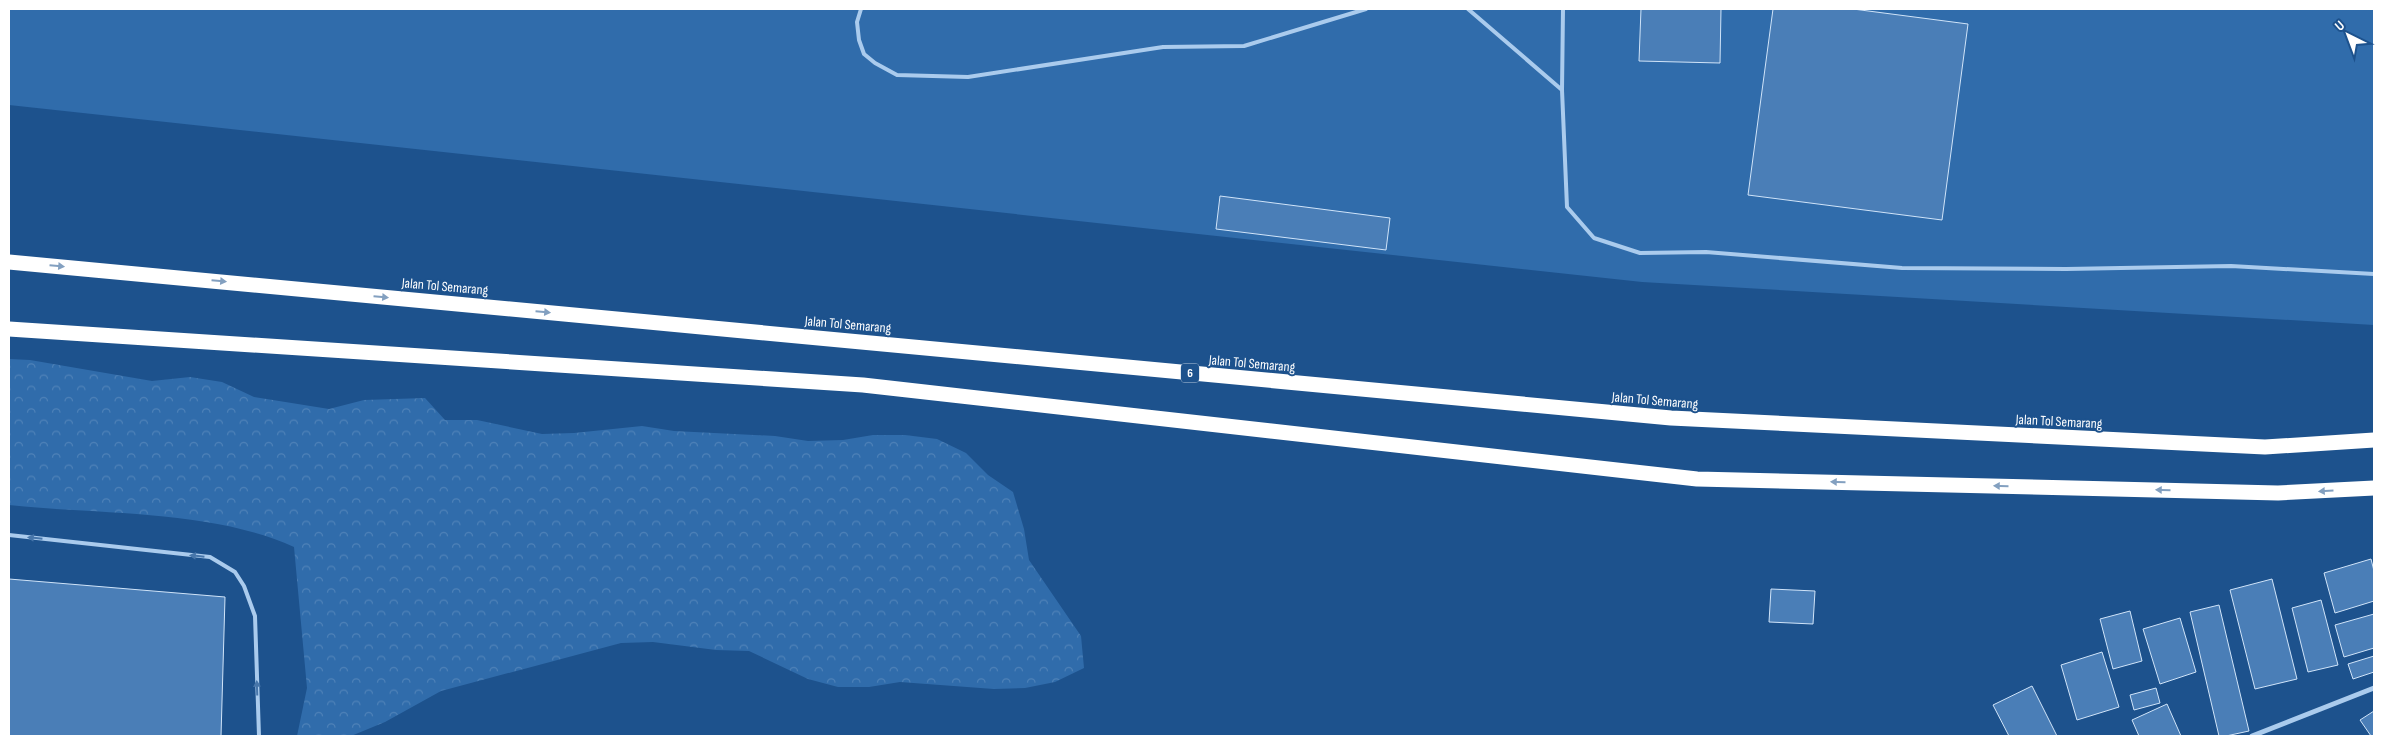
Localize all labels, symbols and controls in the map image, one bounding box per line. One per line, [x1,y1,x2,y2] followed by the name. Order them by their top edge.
[2323,10,2373,60] north arrow
[2331,17,2348,34] text: U
[50,262,66,270] one-way arrow
[400,274,489,299] street label: Jalan Tol Semarang
[211,278,227,286] one-way arrow
[373,293,389,301] one-way arrow
[535,308,551,316] one-way arrow
[803,312,892,337] street label: Jalan Tol Semarang
[1207,351,1296,376] street label: Jalan Tol Semarang
[1181,363,1199,382] road number: 6
[1610,388,1699,413] street label: Jalan Tol Semarang
[2014,411,2103,432] street label: Jalan Tol Semarang
[1830,478,1846,486] one-way arrow
[1992,482,2008,490] one-way arrow
[2155,486,2171,494] one-way arrow
[2317,487,2333,495] one-way arrow
[27,534,43,542] one-way arrow
[189,552,205,560] one-way arrow
[253,679,261,695] one-way arrow

